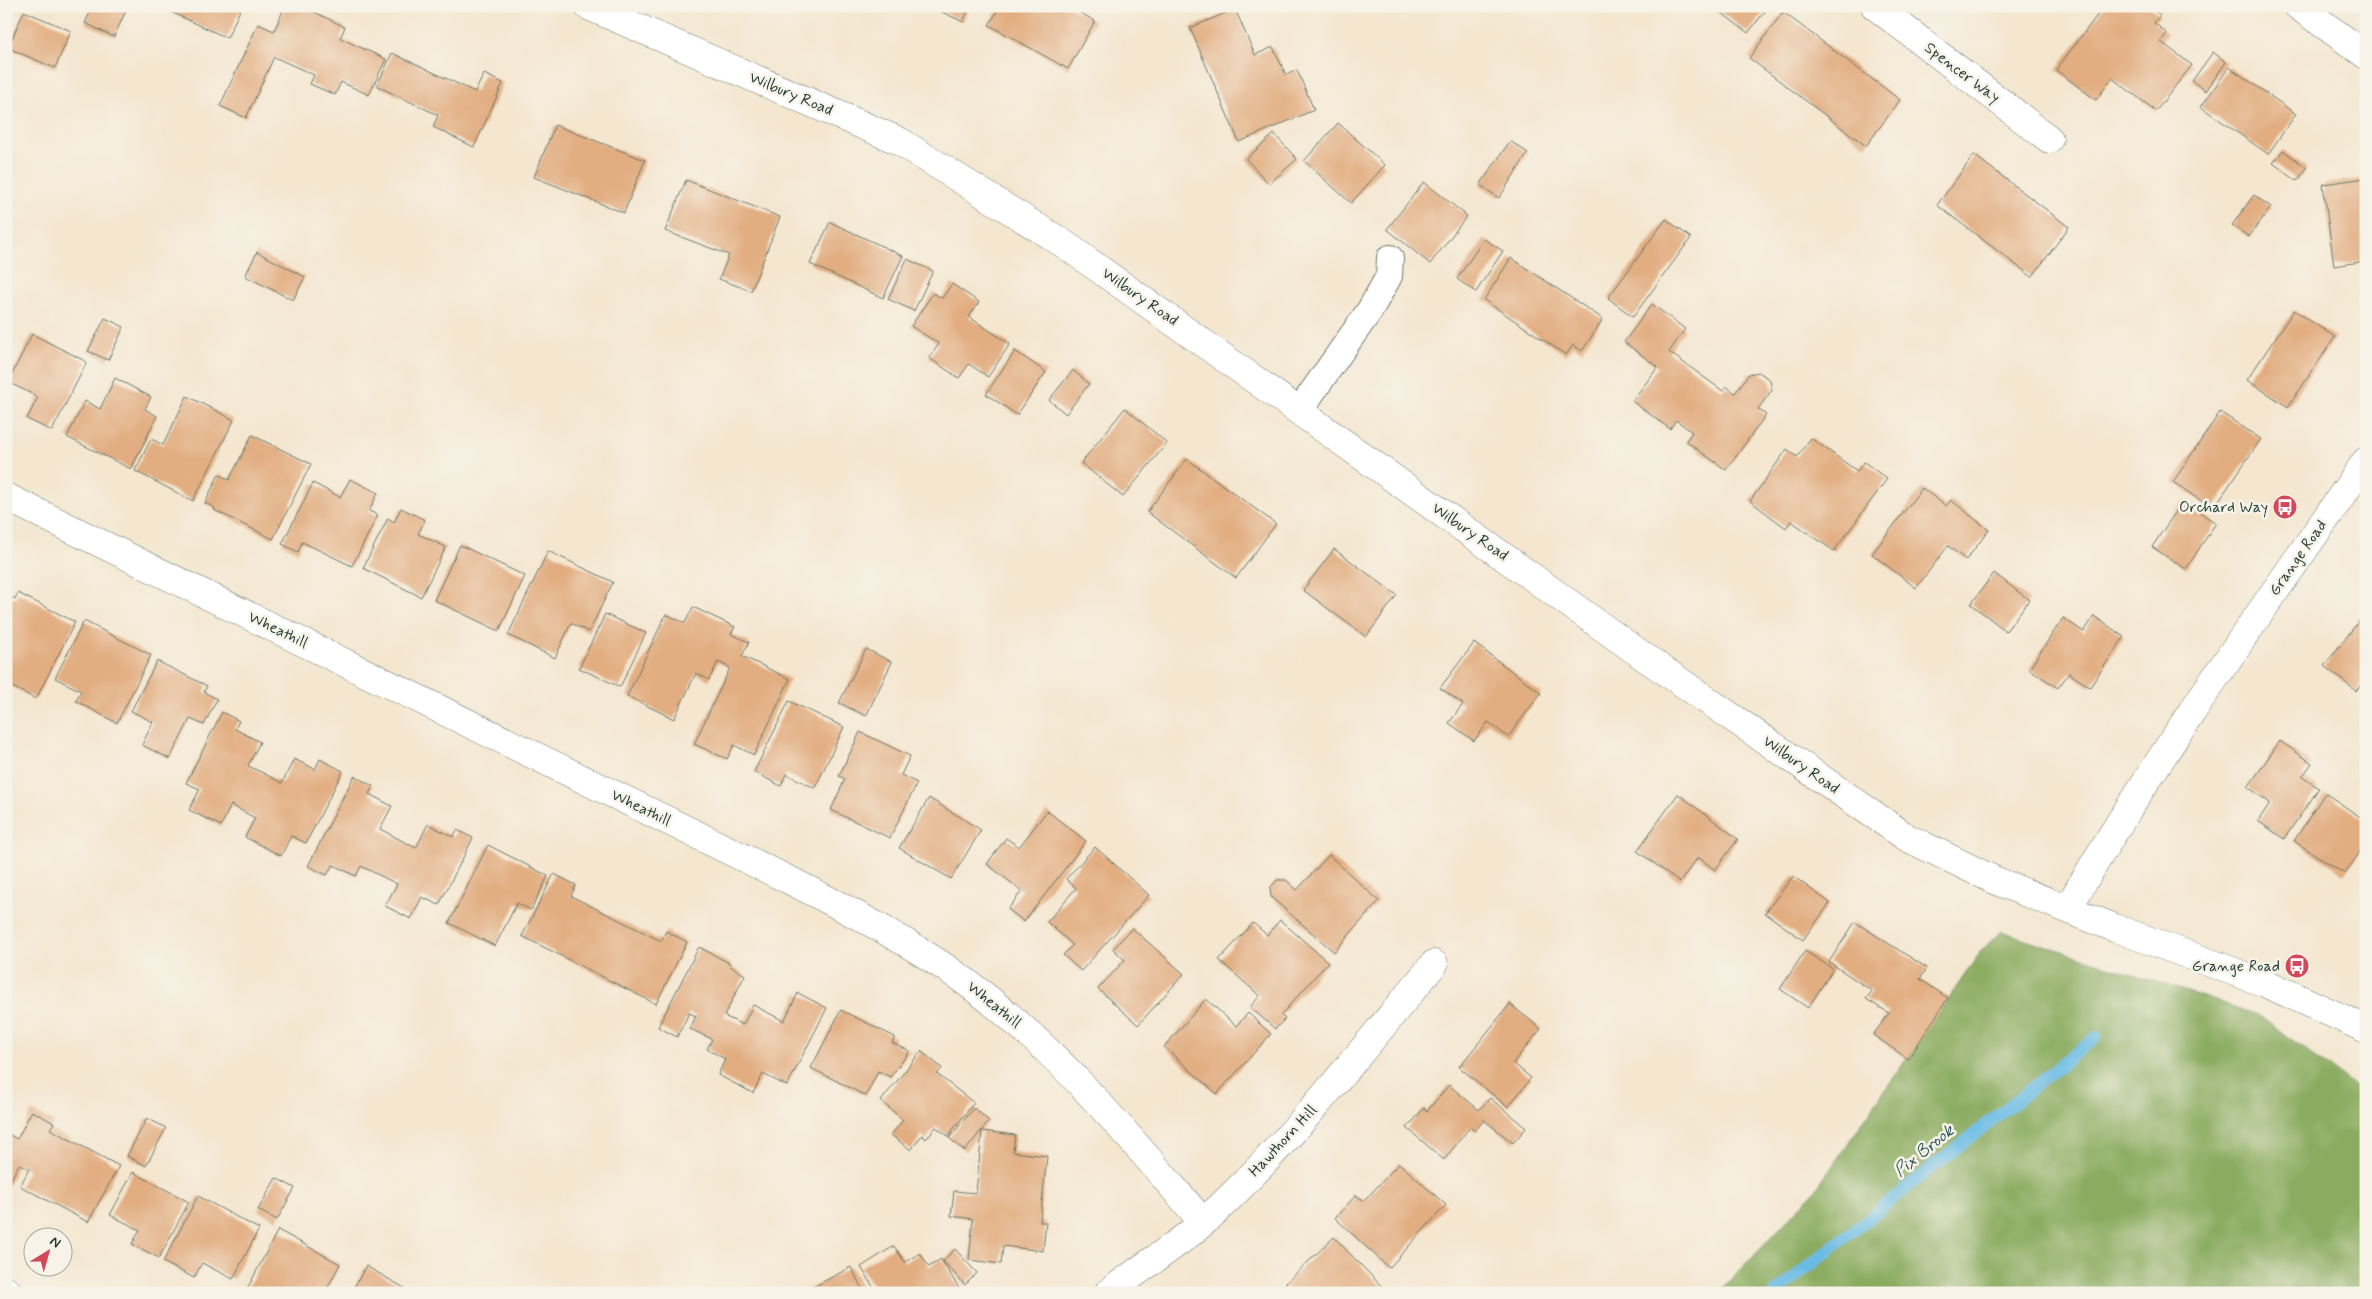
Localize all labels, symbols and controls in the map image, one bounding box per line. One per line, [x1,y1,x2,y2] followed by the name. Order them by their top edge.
[1920,38,2004,108] street label: Spencer Way
[746,67,836,121] street label: Wilbury Road
[1098,263,1182,331] street label: Wilbury Road
[2272,494,2298,520] bus stop icon: Orchard Way
[2179,497,2268,518] place label: Orchard Way
[1428,498,1512,566] street label: Wilbury Road
[2264,516,2332,600] street label: Grange Road
[245,606,312,654] street label: Wheathill
[1759,731,1843,799] street label: Wilbury Road
[608,784,675,832] street label: Wheathill
[2284,953,2310,979] bus stop icon: Grange Road
[2192,956,2280,977] place label: Grange Road
[962,977,1026,1033] street label: Wheathill
[1244,1100,1322,1182] street label: Hawthorn Hill
[1889,1119,1960,1183] water label: Pix Brook
[22,1226,72,1276] north arrow
[46,1232,64,1252] text: N

